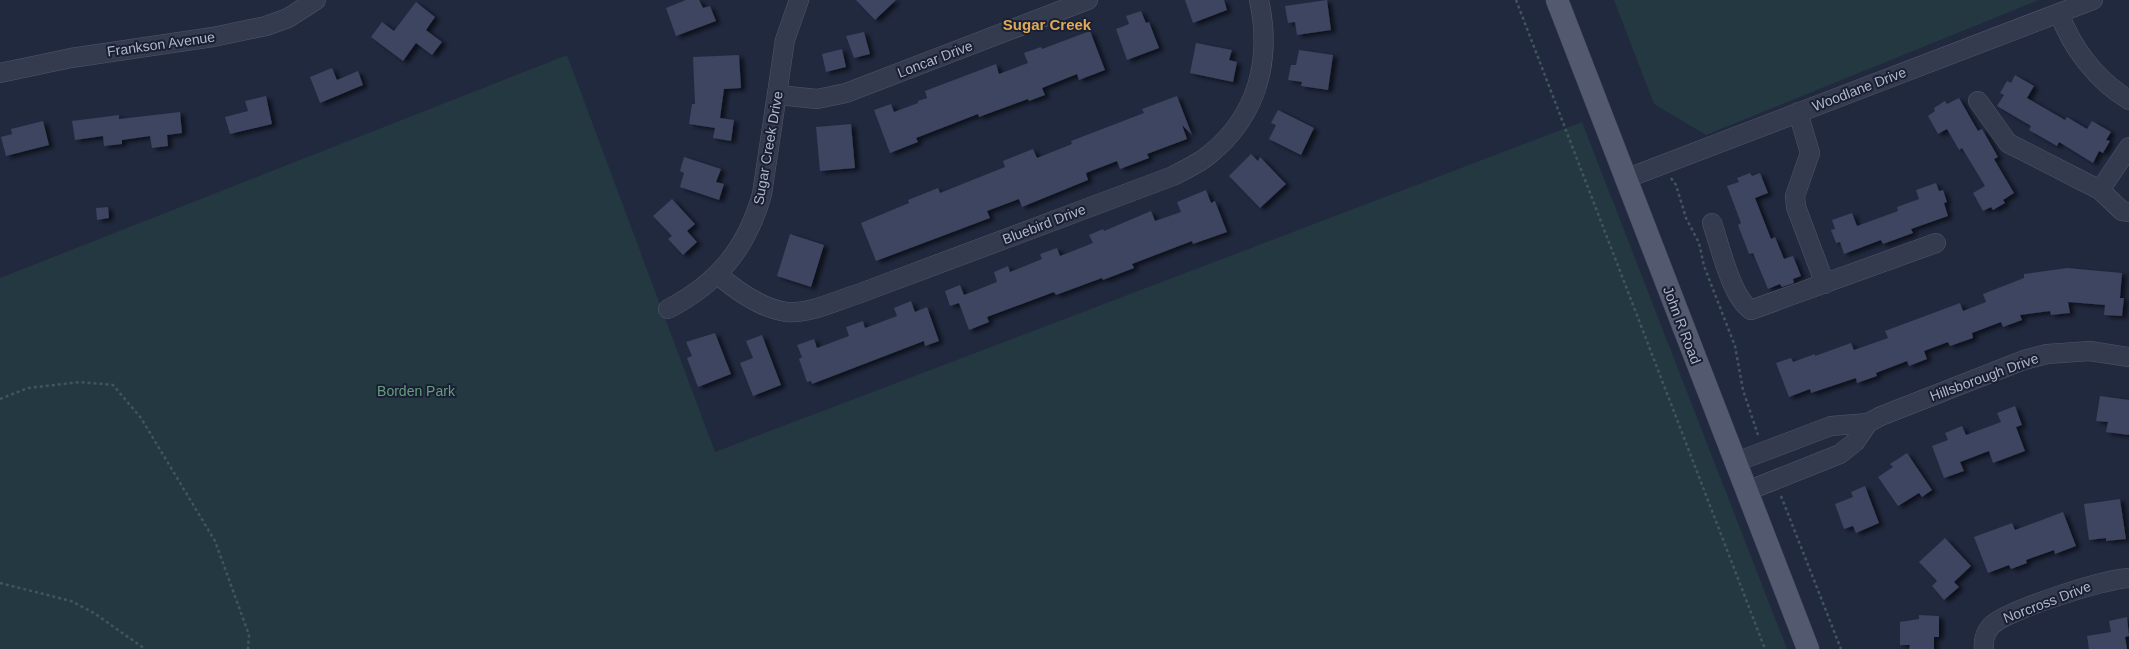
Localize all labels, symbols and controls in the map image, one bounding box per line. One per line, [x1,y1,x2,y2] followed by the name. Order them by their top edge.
[1003,16,1092,33] district label: Sugar Creek
[106,28,216,59] street label: Frankson Avenue
[895,37,975,81] street label: Loncar Drive
[1810,64,1908,114] street label: Woodlane Drive
[750,90,786,206] street label: Sugar Creek Drive
[1000,201,1088,247] street label: Bluebird Drive
[1660,284,1704,366] street label: John R Road
[1928,350,2041,404] street label: Hillsborough Drive
[377,383,456,399] park label: Borden Park
[2001,578,2093,626] street label: Norcross Drive

